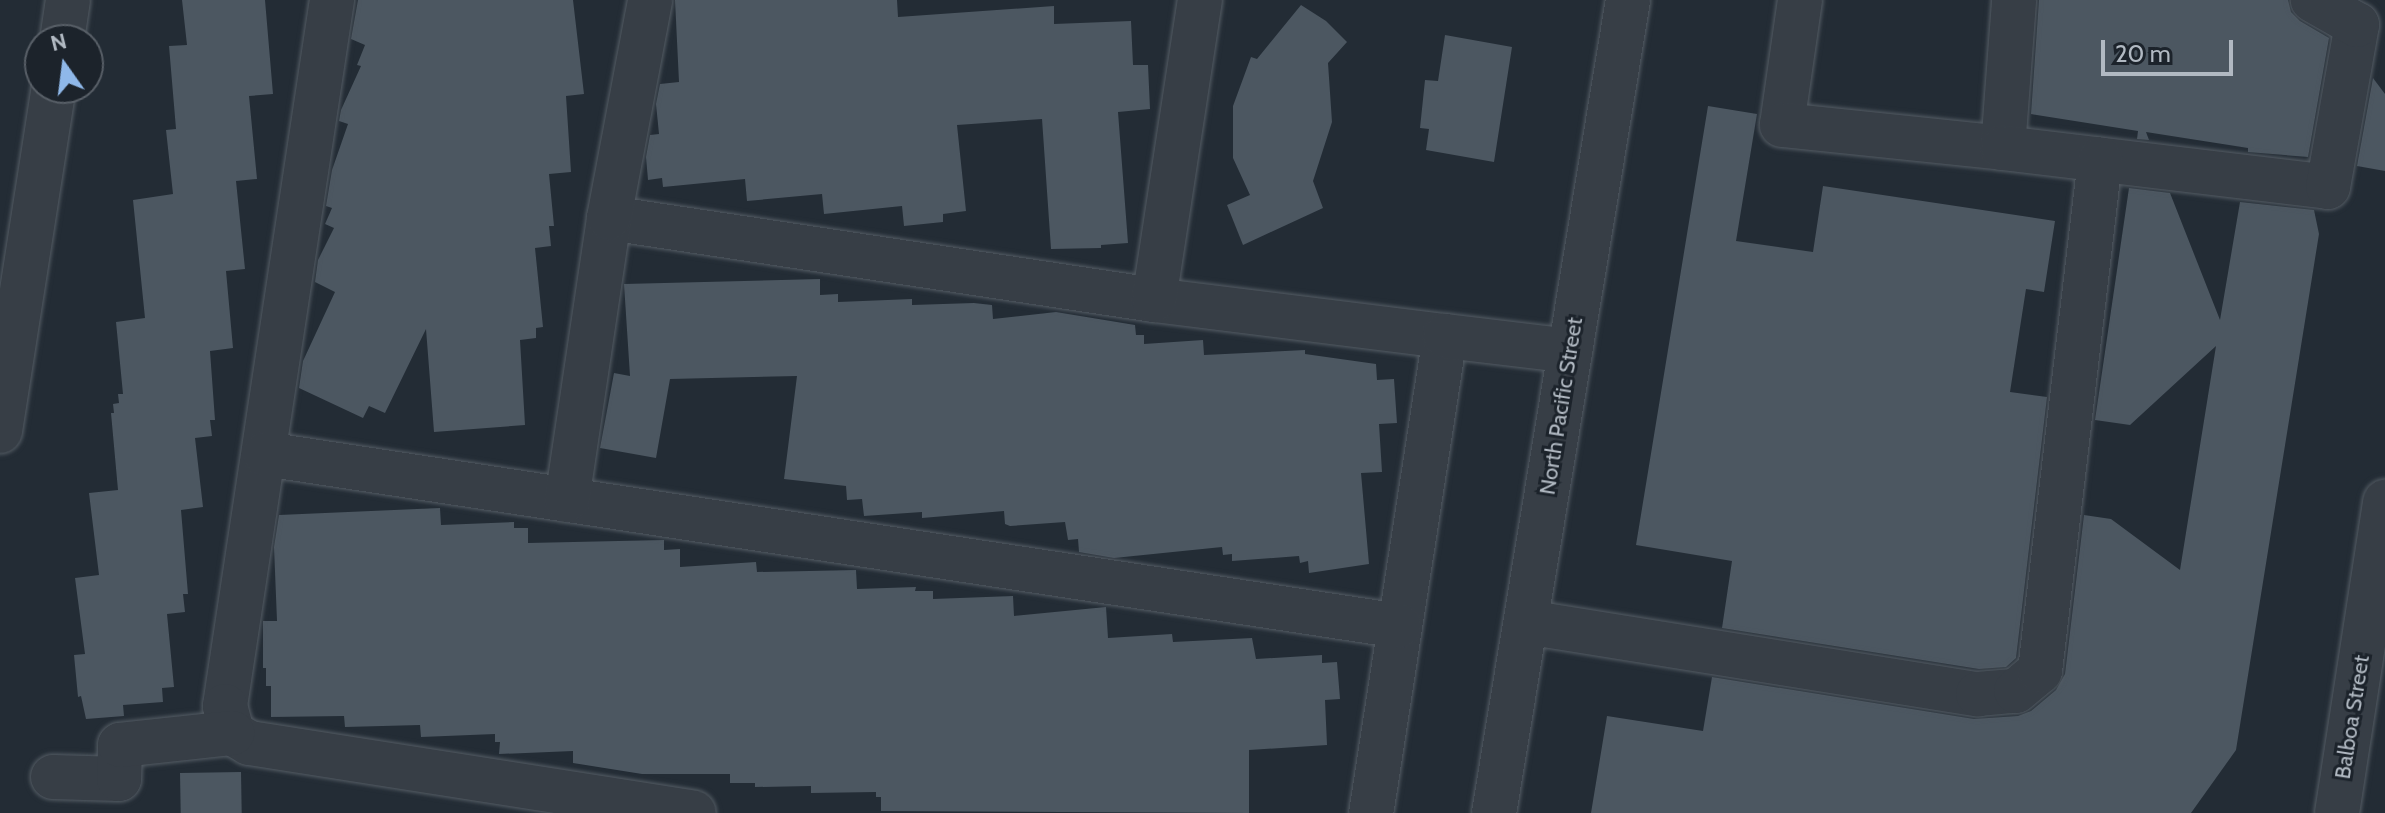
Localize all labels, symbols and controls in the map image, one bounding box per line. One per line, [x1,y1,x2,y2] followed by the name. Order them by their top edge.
[24,24,104,104] north arrow
[2105,24,2237,74] scale bar
[48,27,69,57] text: N
[2115,39,2171,68] text: 20 m
[1534,315,1588,497] street label: North Pacific Street
[2329,653,2375,781] street label: Balboa Street

